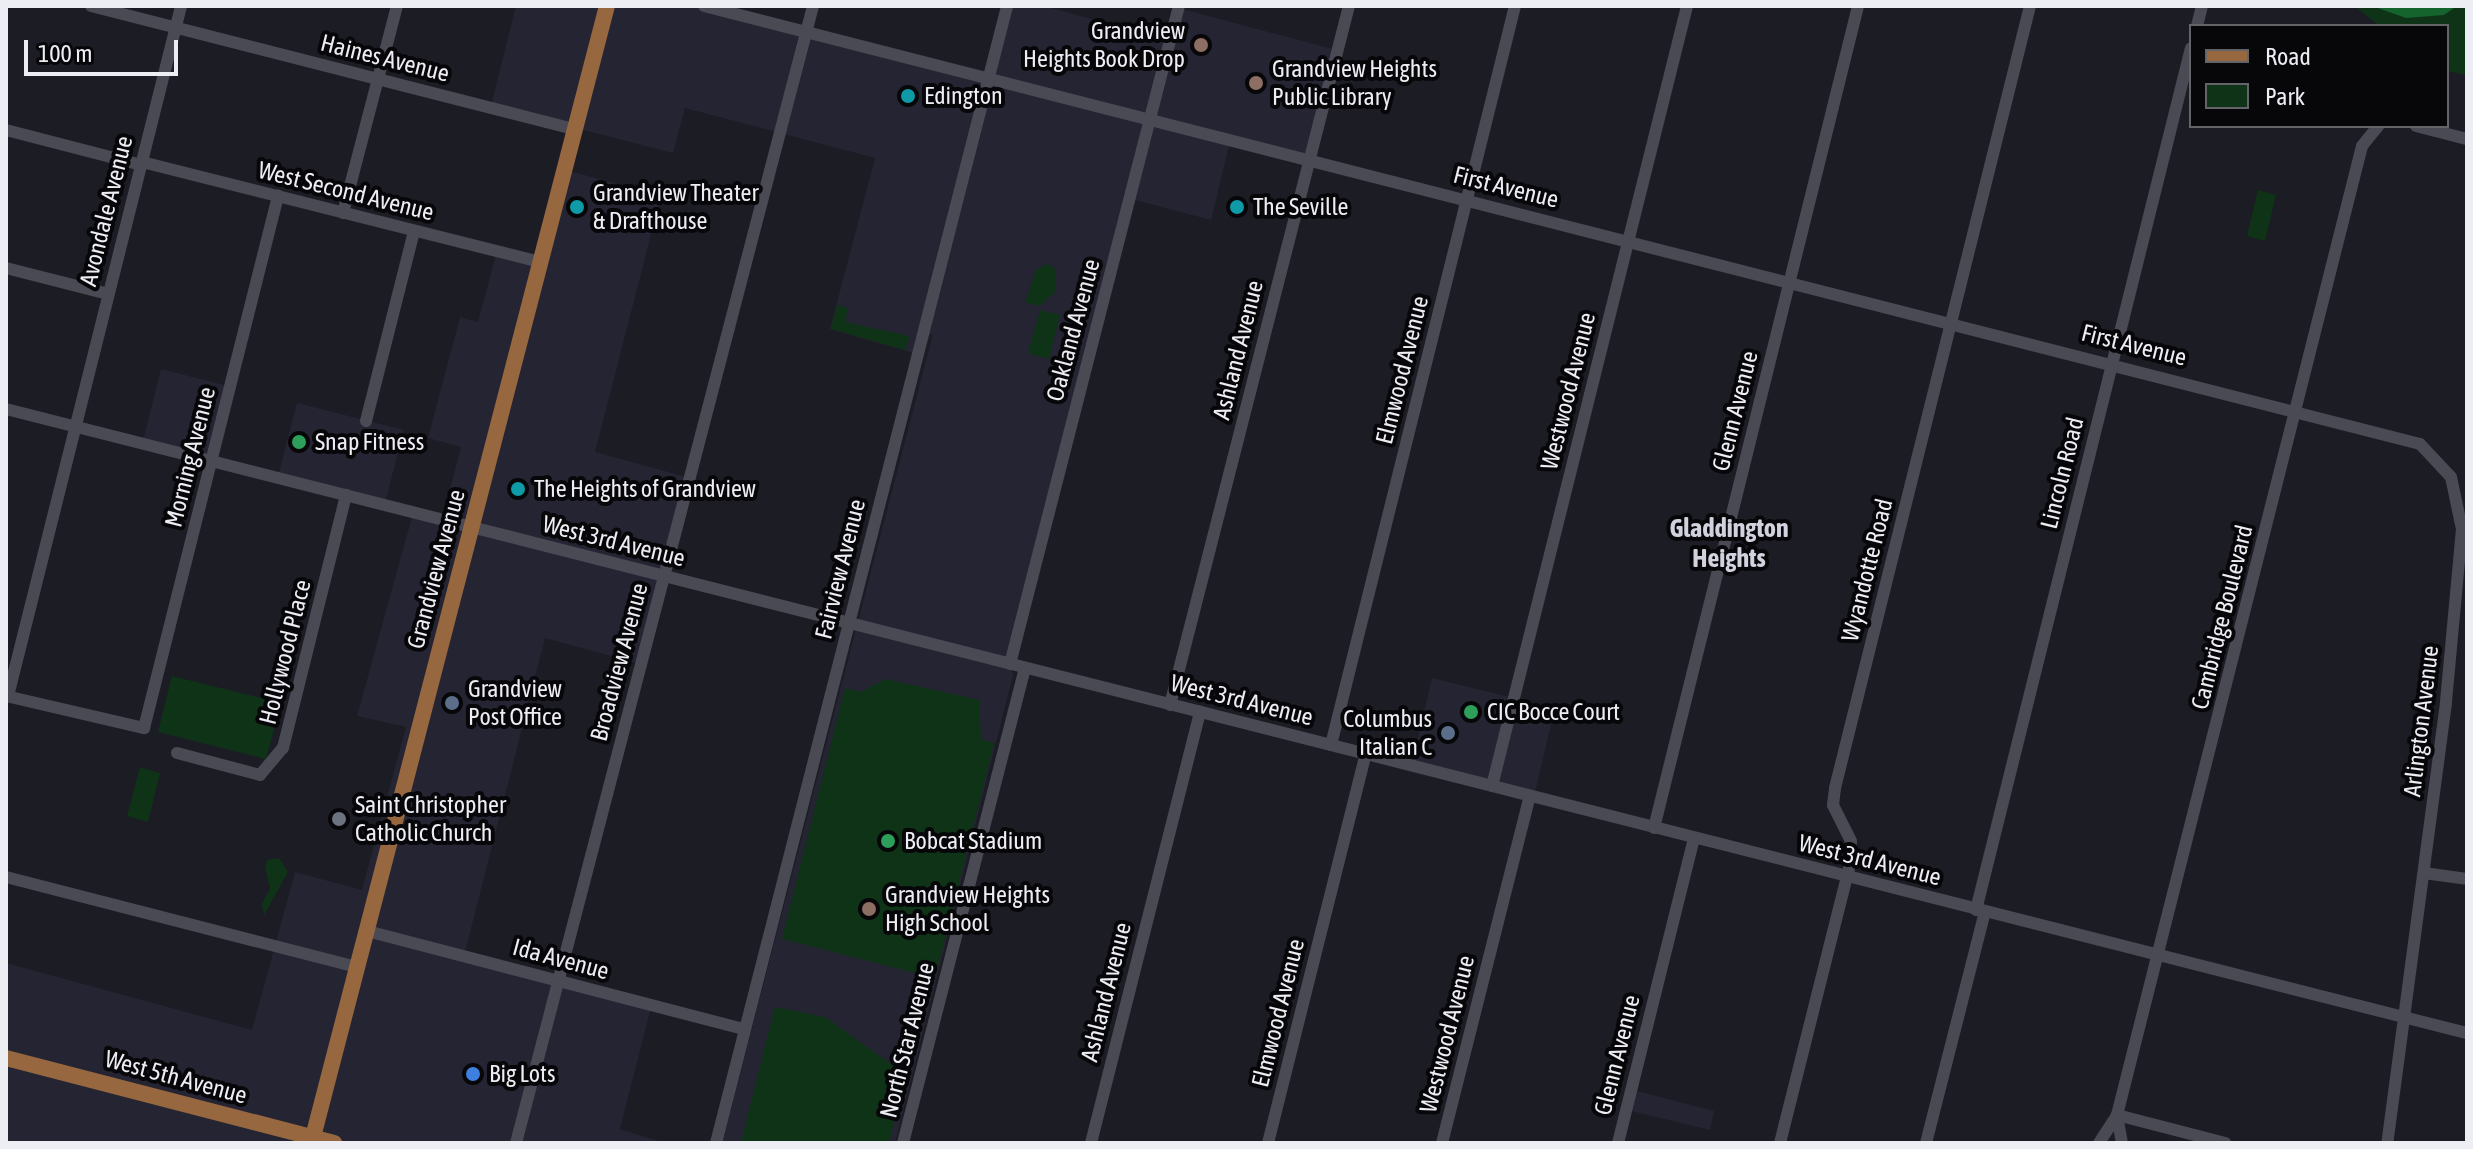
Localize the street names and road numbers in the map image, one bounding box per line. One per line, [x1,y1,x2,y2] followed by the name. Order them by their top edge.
[318,28,452,88] street label: Haines Avenue
[73,133,139,289] street label: Avondale Avenue
[255,155,437,227] street label: West Second Avenue
[1450,160,1562,214] street label: First Avenue
[1040,256,1106,404] street label: Oakland Avenue
[1207,278,1269,422] street label: Ashland Avenue
[1370,293,1434,447] street label: Elmwood Avenue
[1535,310,1601,472] street label: Westwood Avenue
[2078,318,2190,372] street label: First Avenue
[1706,348,1764,474] street label: Glenn Avenue
[159,384,221,530] street label: Morning Avenue
[2034,414,2090,532] street label: Lincoln Road
[401,486,471,652] street label: Grandview Avenue
[809,496,871,642] street label: Fairview Avenue
[1835,496,1899,644] street label: Wyandotte Road
[540,509,688,573] street label: West 3rd Avenue
[2185,522,2259,712] street label: Cambridge Boulevard
[253,577,317,727] street label: Hollywood Place
[584,580,654,744] street label: Broadview Avenue
[2397,644,2445,798] street label: Arlington Avenue
[1168,668,1316,732] street label: West 3rd Avenue
[1796,828,1944,892] street label: West 3rd Avenue
[1075,920,1137,1064] street label: Ashland Avenue
[510,932,612,986] street label: Ida Avenue
[1246,936,1310,1090] street label: Elmwood Avenue
[1414,953,1480,1115] street label: Westwood Avenue
[874,959,940,1121] street label: North Star Avenue
[1588,992,1646,1118] street label: Glenn Avenue
[102,1044,250,1110] street label: West 5th Avenue

